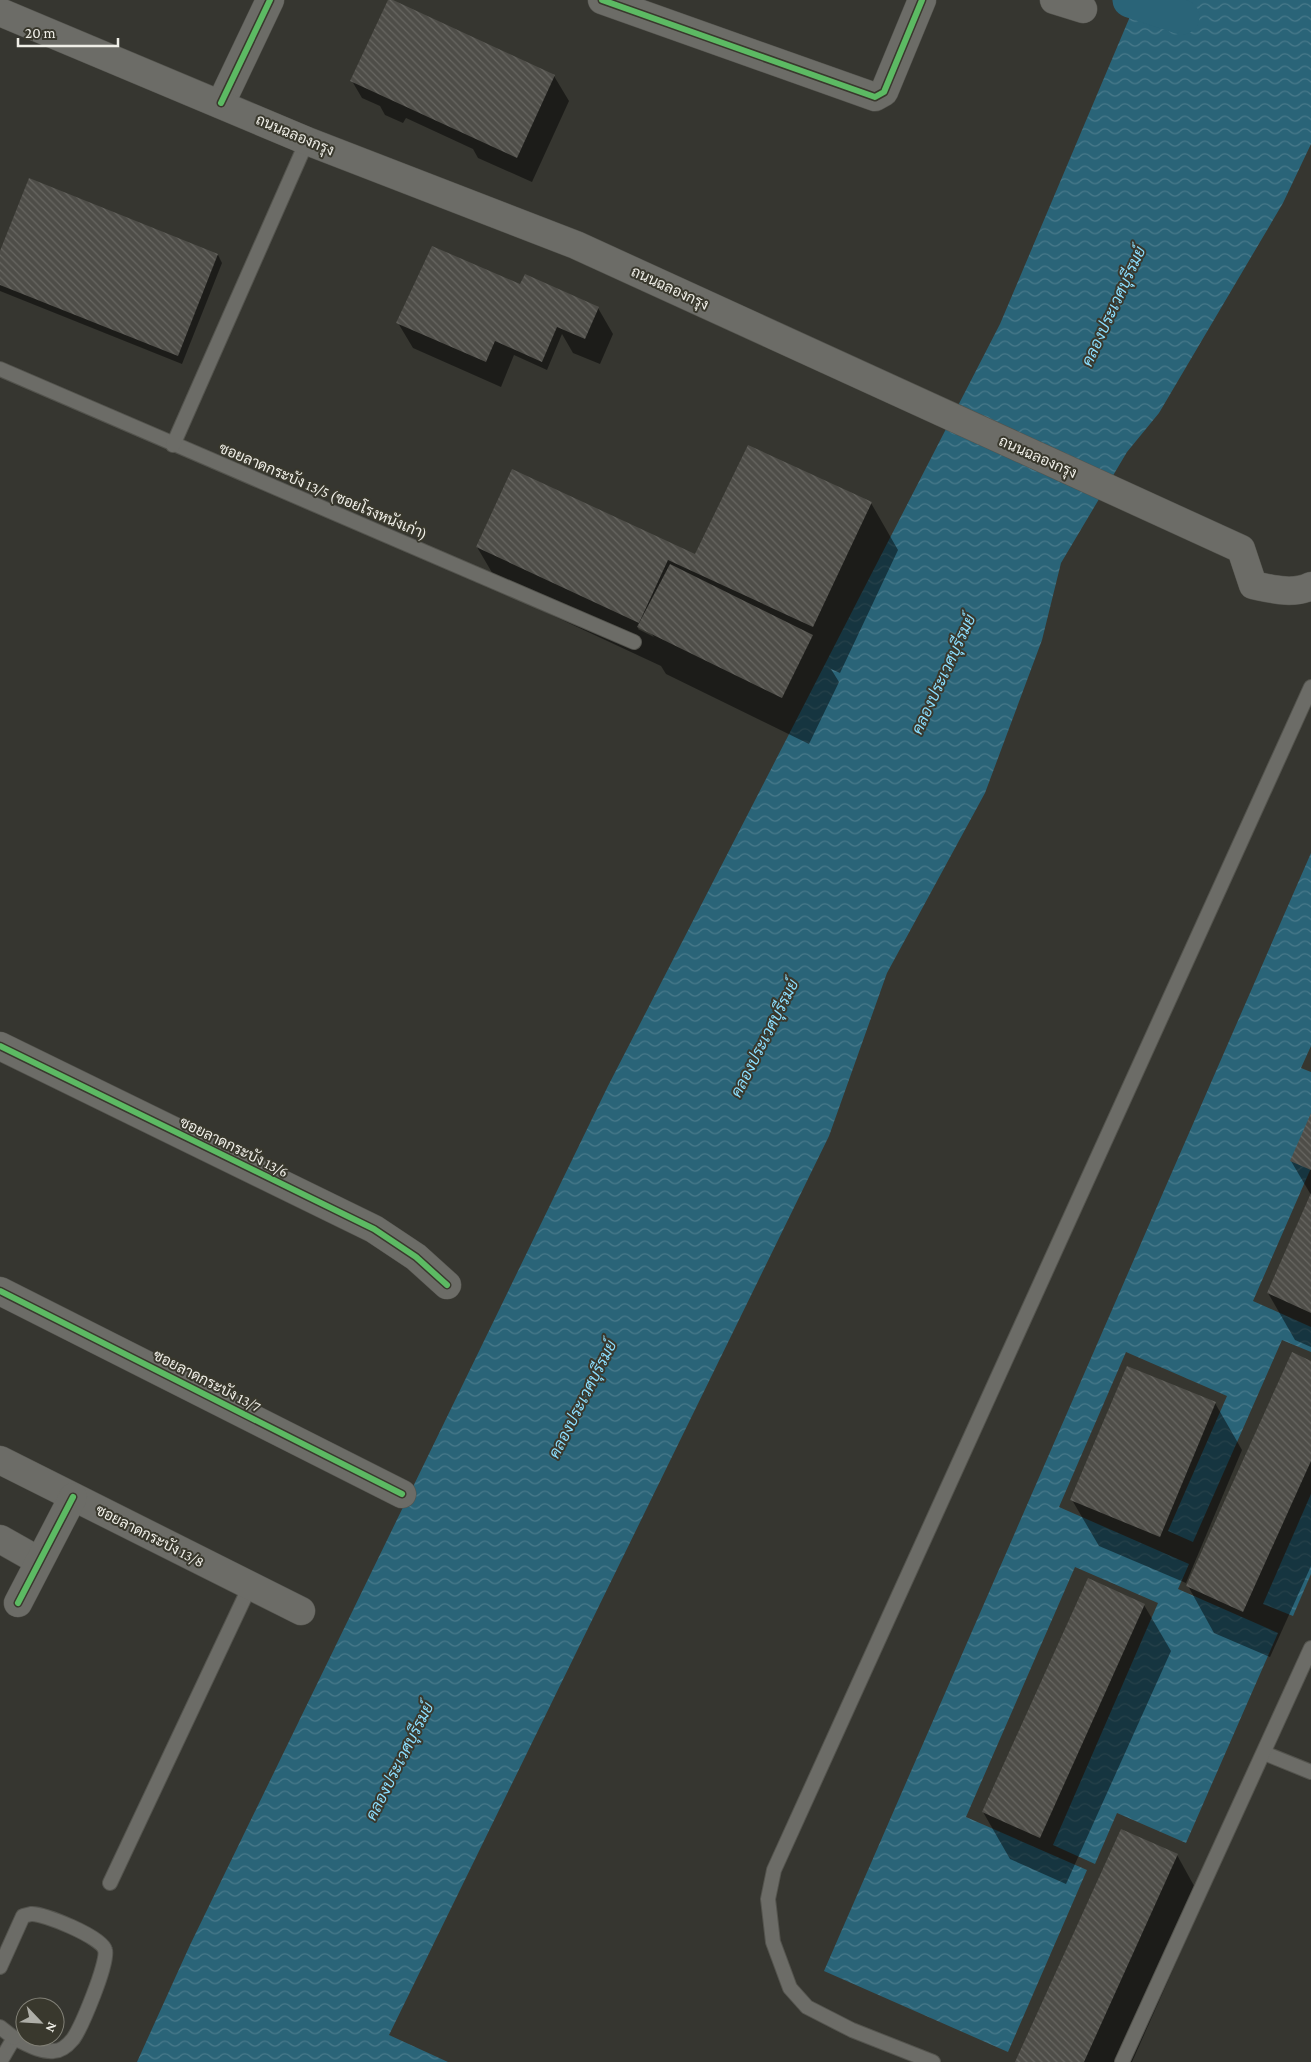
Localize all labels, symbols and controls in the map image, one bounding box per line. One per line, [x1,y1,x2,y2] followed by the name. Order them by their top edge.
[18,15,118,47] scale bar
[25,25,56,41] text: 20 m
[252,111,337,161] street label: ถนนฉลองกรุง
[1075,240,1152,370] water label: คลองประเวศบุรีรมย์
[628,263,711,316] street label: ถนนฉลองกรุง
[995,433,1079,484] street label: ถนนฉลองกรุง
[216,438,430,543] street label: ซอยลาดกระบัง 13/5 (ซอยโรงหนังเก่า)
[905,608,982,738] water label: คลองประเวศบุรีรมย์
[724,973,805,1101] water label: คลองประเวศบุรีรมย์
[177,1113,291,1180] street label: ซอยลาดกระบัง 13/6
[542,1334,623,1462] water label: คลองประเวศบุรีรมย์
[151,1346,264,1415] street label: ซอยลาดกระบัง 13/7
[93,1501,207,1570] street label: ซอยลาดกระบัง 13/8
[359,1696,440,1824] water label: คลองประเวศบุรีรมย์
[15,1997,65,2047] north arrow
[42,2020,61,2036] text: N

